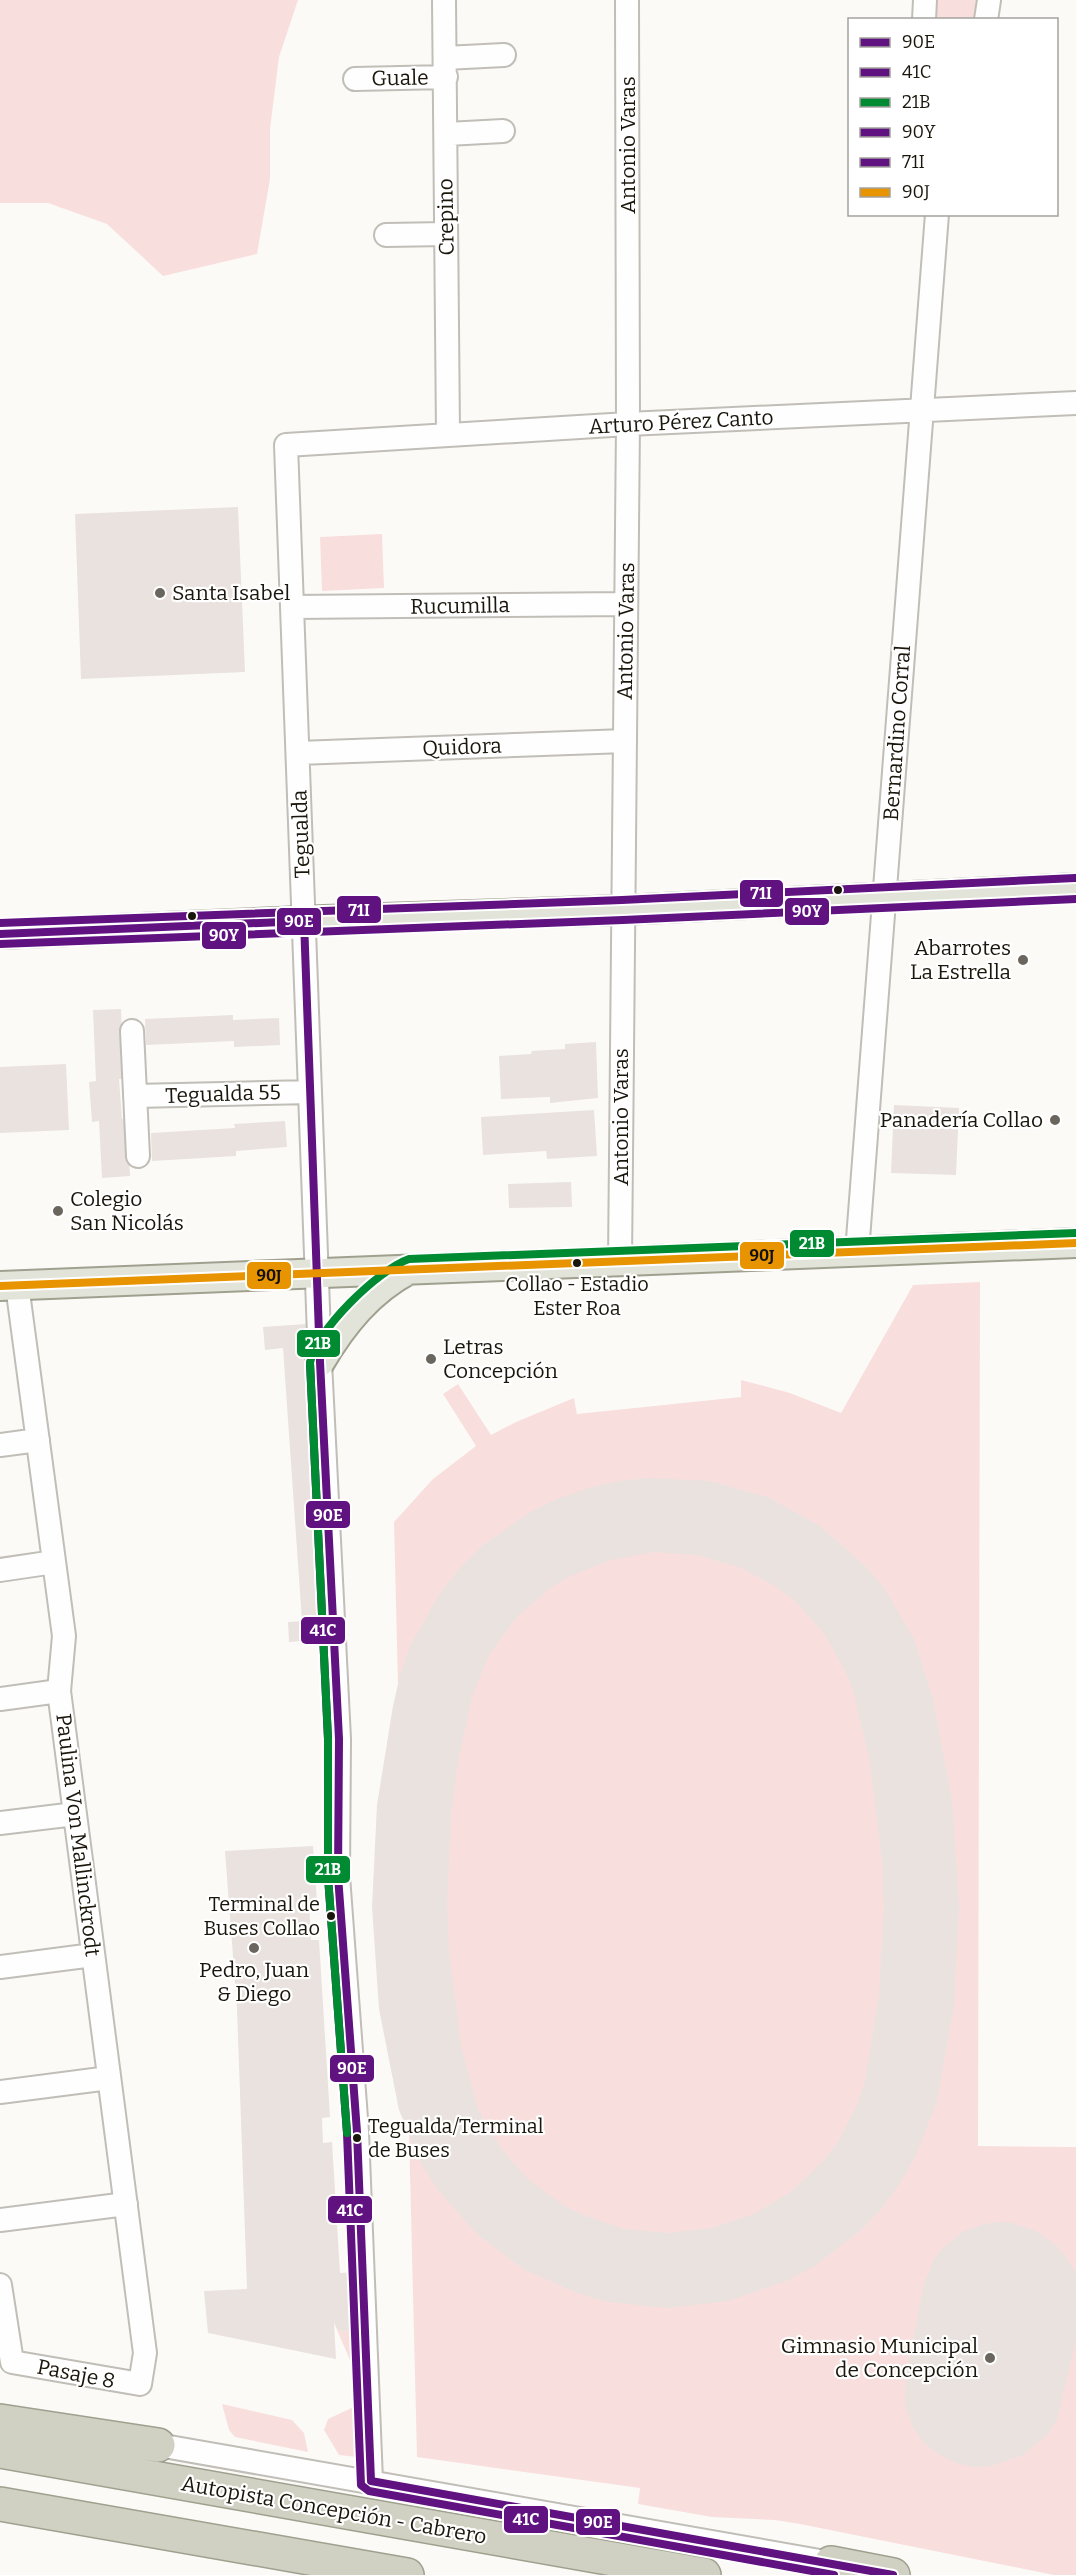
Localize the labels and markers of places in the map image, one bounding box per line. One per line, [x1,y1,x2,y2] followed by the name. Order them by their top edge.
[172,580,290,606] place label: Santa Isabel
[153,586,167,600] marker: Santa Isabel
[832,884,844,896] unlabelled marker
[186,910,198,922] unlabelled marker
[910,935,1012,985] place label: Abarrotes La Estrella
[1016,953,1030,967] marker: Abarrotes La Estrella
[880,1107,1043,1133] place label: Panadería Collao
[1048,1113,1062,1127] marker: Panadería Collao
[70,1186,184,1236] place label: Colegio San Nicolás
[51,1204,65,1218] marker: Colegio San Nicolás
[571,1257,583,1269] marker: Collao - Estadio Ester Roa
[505,1272,649,1320] place label: Collao - Estadio Ester Roa
[443,1334,558,1384] place label: Letras Concepción
[424,1352,438,1366] marker: Letras Concepción
[203,1892,320,1940] place label: Terminal de Buses Collao
[325,1910,337,1922] marker: Terminal de Buses Collao
[247,1941,261,1955] marker: Pedro, Juan & Diego
[199,1957,309,2007] place label: Pedro, Juan & Diego
[368,2114,544,2162] place label: Tegualda/Terminal de Buses
[351,2132,363,2144] marker: Tegualda/Terminal de Buses
[781,2333,978,2383] place label: Gimnasio Municipal de Concepción
[983,2351,997,2365] marker: Gimnasio Municipal de Concepción

